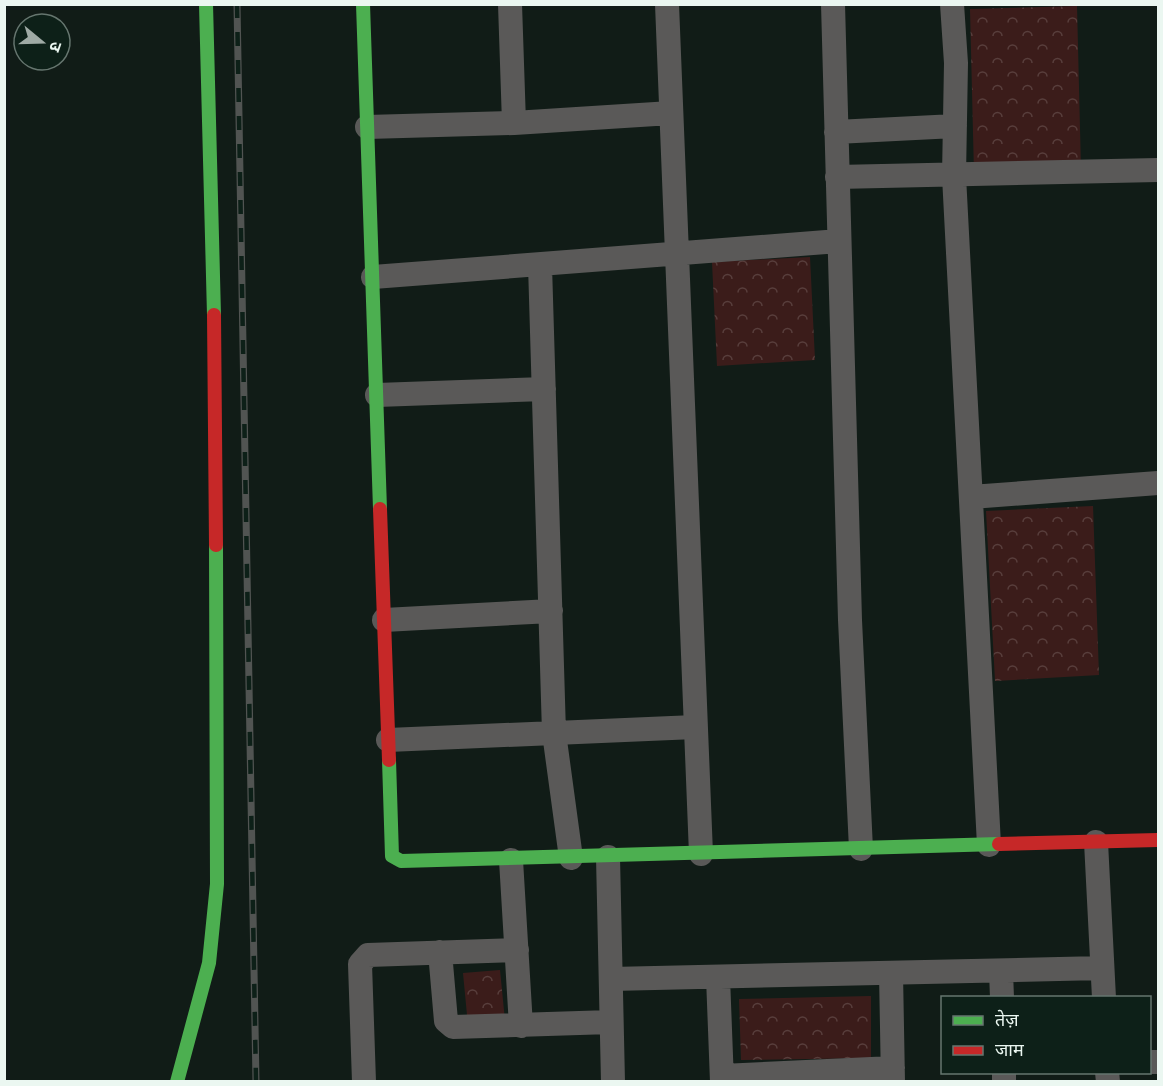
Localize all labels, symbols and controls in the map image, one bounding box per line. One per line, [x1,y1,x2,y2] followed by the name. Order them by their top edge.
[12,12,72,72] north arrow
[44,39,68,55] text: उ
[941,996,1151,1074] legend
[995,1007,1019,1031] text: तेज़
[995,1037,1025,1061] text: जाम

